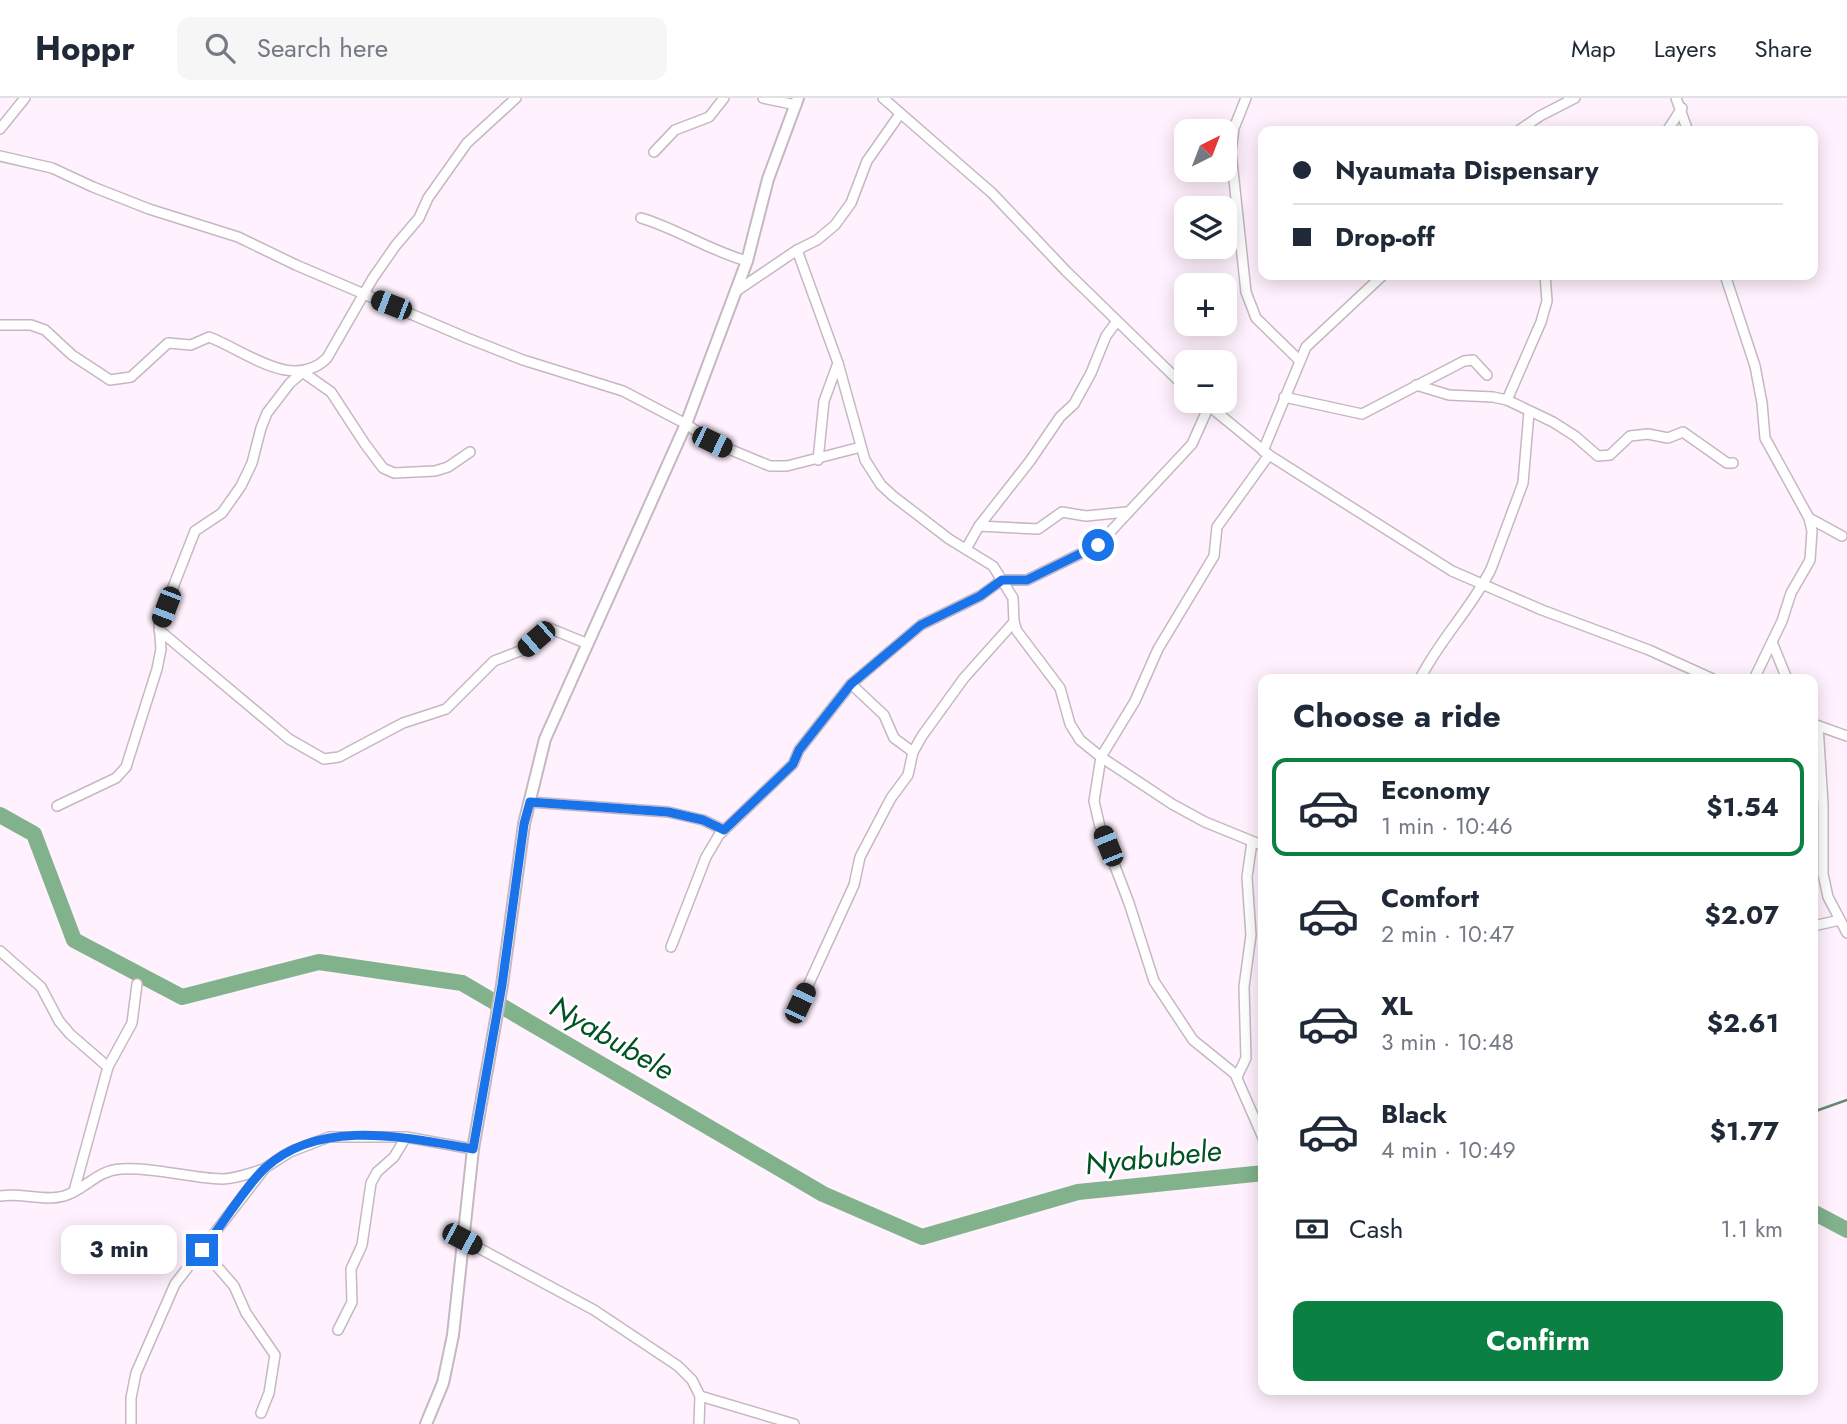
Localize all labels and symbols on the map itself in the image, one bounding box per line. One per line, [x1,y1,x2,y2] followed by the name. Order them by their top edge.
[1174,119,1237,182] north arrow
[368,288,415,322] car
[689,423,736,461] car
[1082,529,1114,561] route start
[149,584,184,630] car
[514,617,559,661] car
[1091,823,1126,869] car
[782,980,819,1026] car
[542,985,682,1091] water label: Nyabubele
[1083,1128,1223,1186] water label: Nyabubele
[439,1220,486,1258] car
[62,1226,178,1274] callout: 3 min
[186,1234,218,1266] route end

